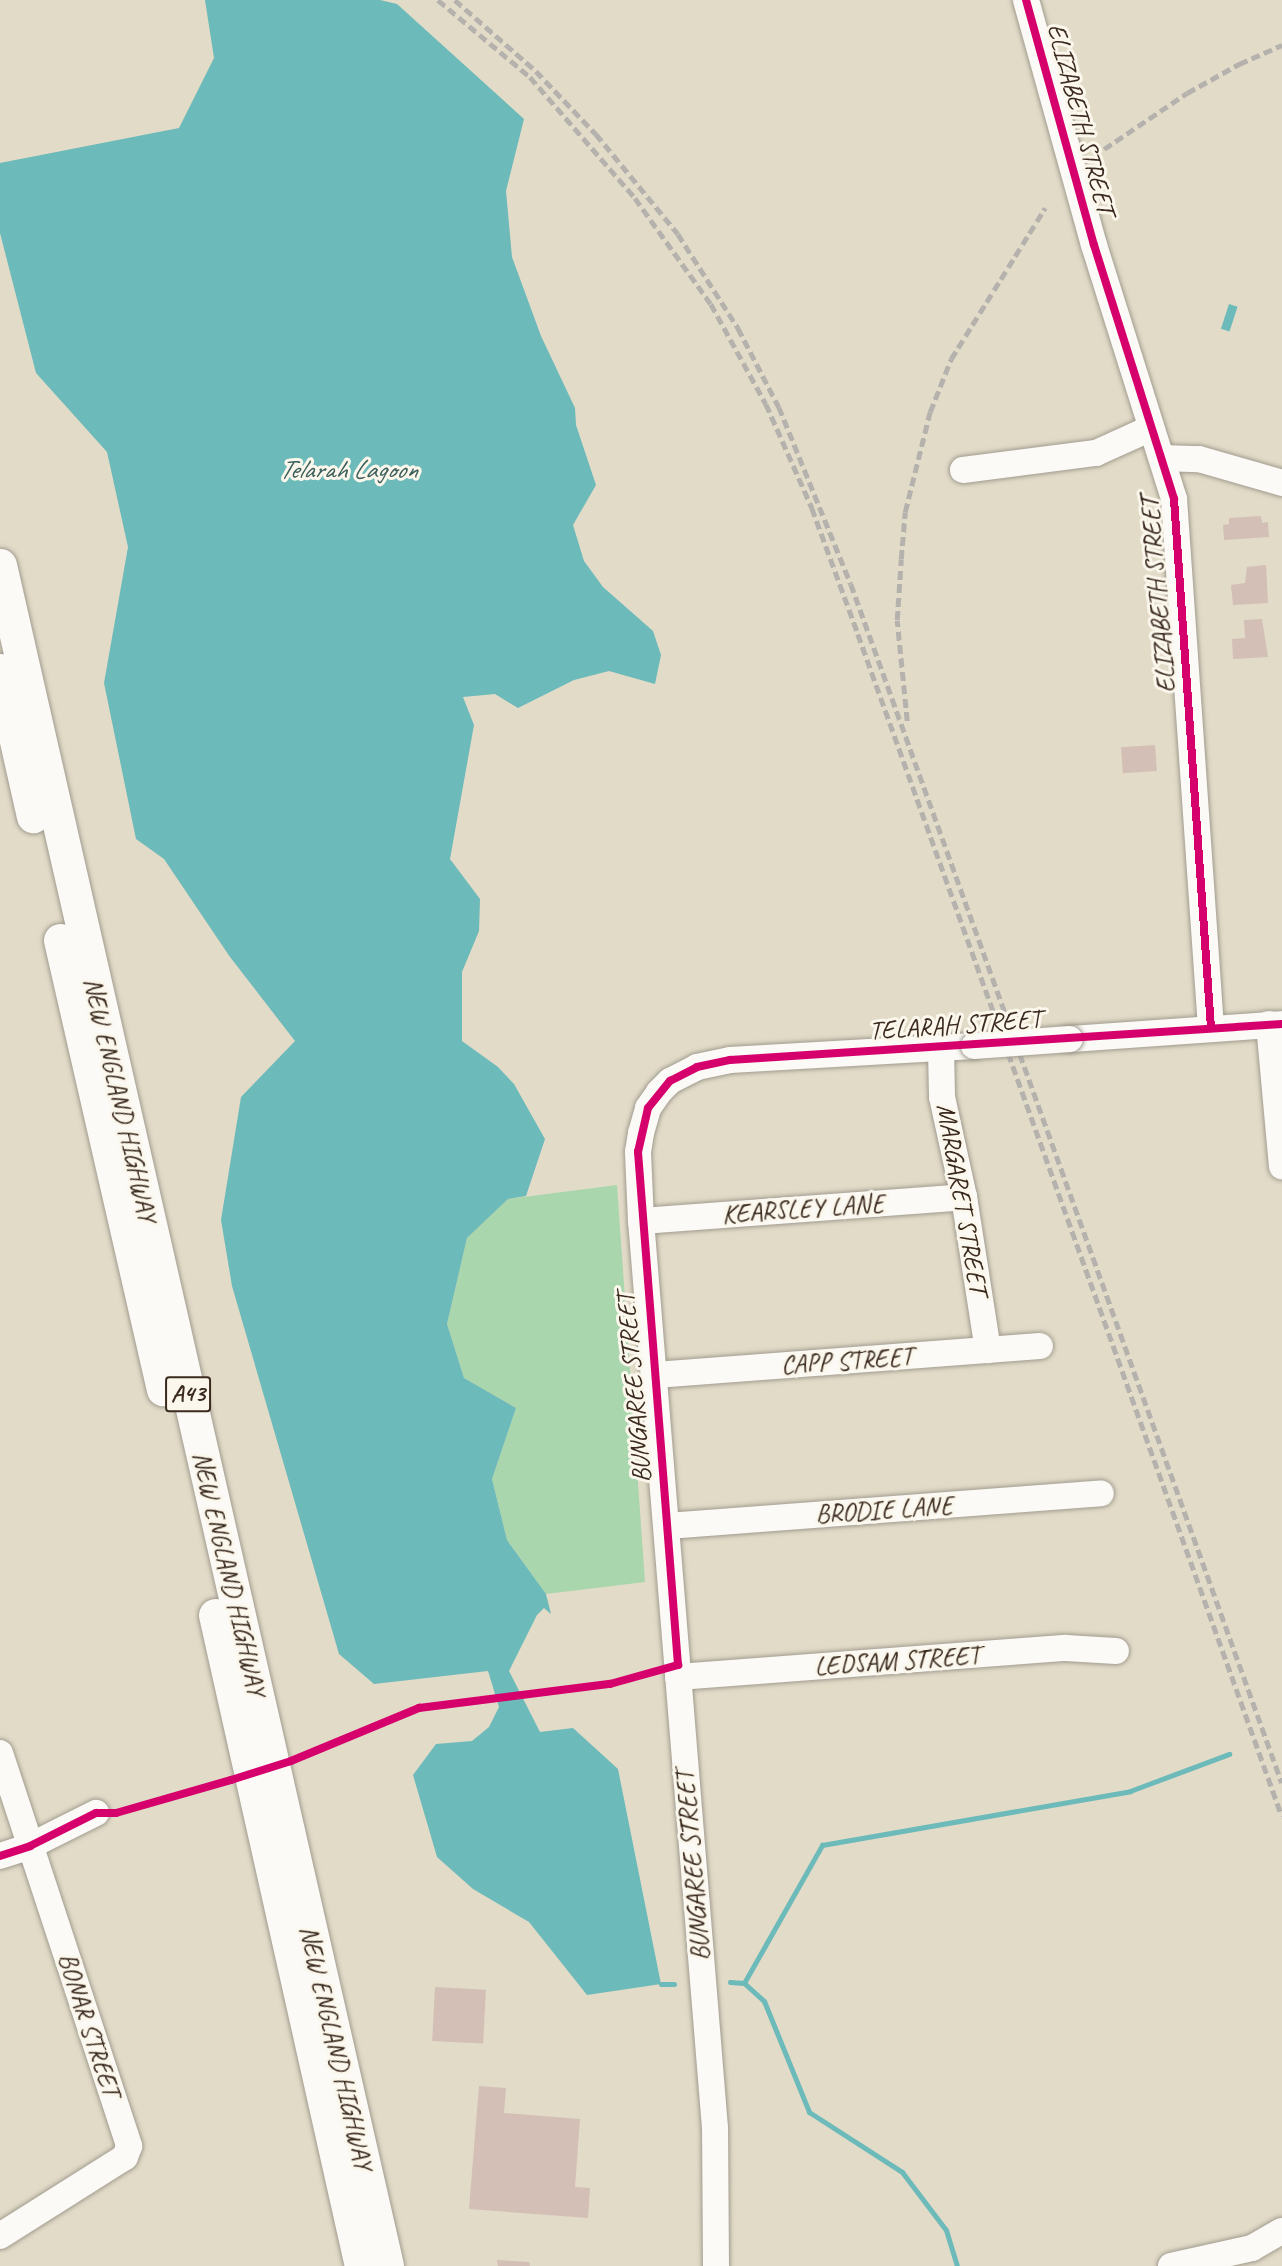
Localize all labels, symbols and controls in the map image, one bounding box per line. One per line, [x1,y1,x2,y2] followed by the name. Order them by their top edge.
[1041,20,1121,218] street label: ELIZABETH STREET
[279,454,417,486] water label: Telarah Lagoon
[1134,496,1182,694] street label: ELIZABETH STREET
[76,973,164,1227] street label: NEW ENGLAND HIGHWAY
[868,1003,1042,1047] street label: TELARAH STREET
[930,1101,994,1297] street label: MARGARET STREET
[722,1188,884,1230] street label: KEARSLEY LANE
[610,1292,658,1484] street label: BUNGAREE STREET
[780,1341,914,1381] street label: CAPP STREET
[164,1373,212,1415] road number: A43
[185,1447,273,1701] street label: NEW ENGLAND HIGHWAY
[814,1490,954,1530] street label: BRODIE LANE
[814,1640,980,1682] street label: LEDSAM STREET
[669,1770,717,1962] street label: BUNGAREE STREET
[292,1921,380,2175] street label: NEW ENGLAND HIGHWAY
[51,1949,127,2101] street label: BONAR STREET

